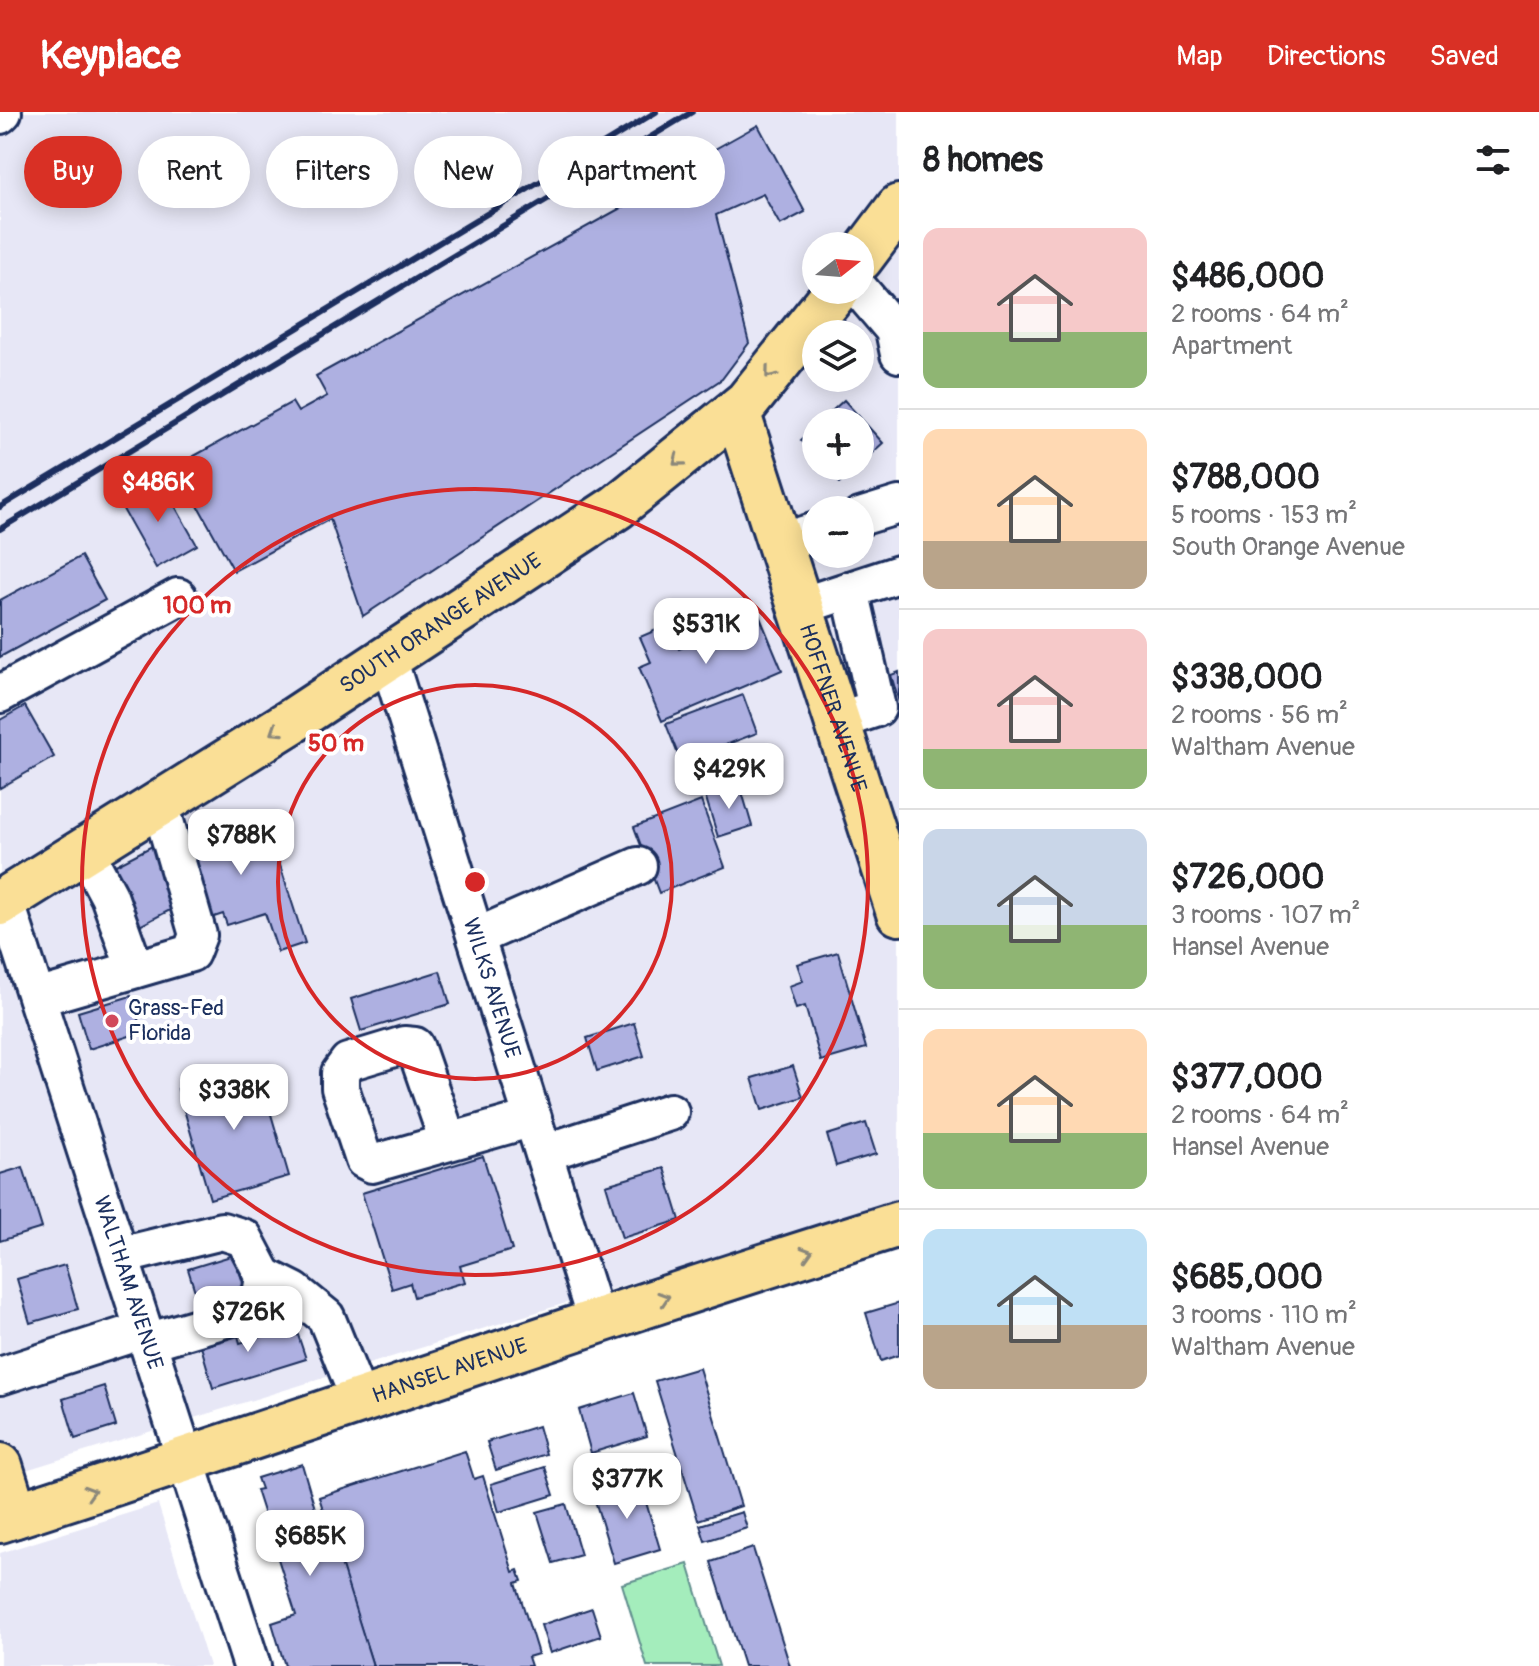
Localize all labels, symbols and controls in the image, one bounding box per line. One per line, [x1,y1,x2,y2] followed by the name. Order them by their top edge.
[40,32,181,80] text: Keyplace
[1176,39,1223,74] text: Map
[1267,39,1386,74] text: Directions
[1430,39,1499,74] text: Saved
[24,136,122,208] chip: Buy
[138,136,250,208] chip: Rent
[266,136,398,208] chip: Filters
[414,136,522,208] chip: New
[538,136,725,208] chip: Apartment
[1471,138,1515,182] icon: filters
[923,139,1043,182] text: 8 homes
[802,232,874,304] north arrow
[802,232,874,568] map controls
[1171,255,1324,298] text: $486,000
[987,260,1083,356] icon: home
[1171,298,1349,330] text: 2 rooms · 64 m²
[802,320,874,392] button: layers
[1171,330,1292,362] text: Apartment
[765,363,780,378] one-way arrow
[802,408,874,480] button: +
[672,451,687,466] one-way arrow
[102,456,214,524] pin: $486K
[1171,456,1320,499] text: $788,000
[987,461,1083,557] icon: home
[121,466,195,498] text: $486K
[802,496,874,568] button: −
[1171,499,1357,531] text: 5 rooms · 153 m²
[1171,531,1405,563] text: South Orange Avenue
[334,546,547,700] street label: SOUTH ORANGE AVENUE
[163,591,231,620] text: 100 m
[650,598,762,666] pin: $531K
[672,608,740,640] text: $531K
[793,620,873,796] street label: HOFFNER AVENUE
[1171,656,1323,699] text: $338,000
[987,661,1083,757] icon: home
[1171,699,1348,731] text: 2 rooms · 56 m²
[270,722,285,737] one-way arrow
[308,729,364,758] text: 50 m
[1171,731,1355,763] text: Waltham Avenue
[673,743,785,811] pin: $429K
[693,753,765,785] text: $429K
[185,809,297,877] pin: $788K
[206,819,276,851] text: $788K
[1171,856,1325,899] text: $726,000
[987,861,1083,957] icon: home
[461,868,489,896] centre of rings
[1171,899,1360,931] text: 3 rooms · 107 m²
[457,914,527,1062] street label: WILKS AVENUE
[1171,931,1329,963] text: Hansel Avenue
[128,994,224,1047] place label: Grass-Fed Florida
[103,1012,121,1030] marker: Grass-Fed Florida
[1171,1056,1323,1099] text: $377,000
[987,1061,1083,1157] icon: home
[178,1064,290,1132] pin: $338K
[198,1074,270,1106] text: $338K
[1171,1099,1349,1131] text: 2 rooms · 64 m²
[1171,1131,1329,1163] text: Hansel Avenue
[87,1192,169,1373] street label: WALTHAM AVENUE
[799,1246,813,1262] one-way arrow
[1171,1256,1323,1299] text: $685,000
[987,1261,1083,1357] icon: home
[192,1286,304,1354] pin: $726K
[656,1291,670,1307] one-way arrow
[211,1296,285,1328] text: $726K
[1171,1299,1357,1331] text: 3 rooms · 110 m²
[1171,1331,1355,1363] text: Waltham Avenue
[369,1332,531,1410] street label: HANSEL AVENUE
[571,1453,683,1521] pin: $377K
[591,1463,663,1495] text: $377K
[82,1485,96,1501] one-way arrow
[254,1510,366,1578] pin: $685K
[274,1520,346,1552] text: $685K

